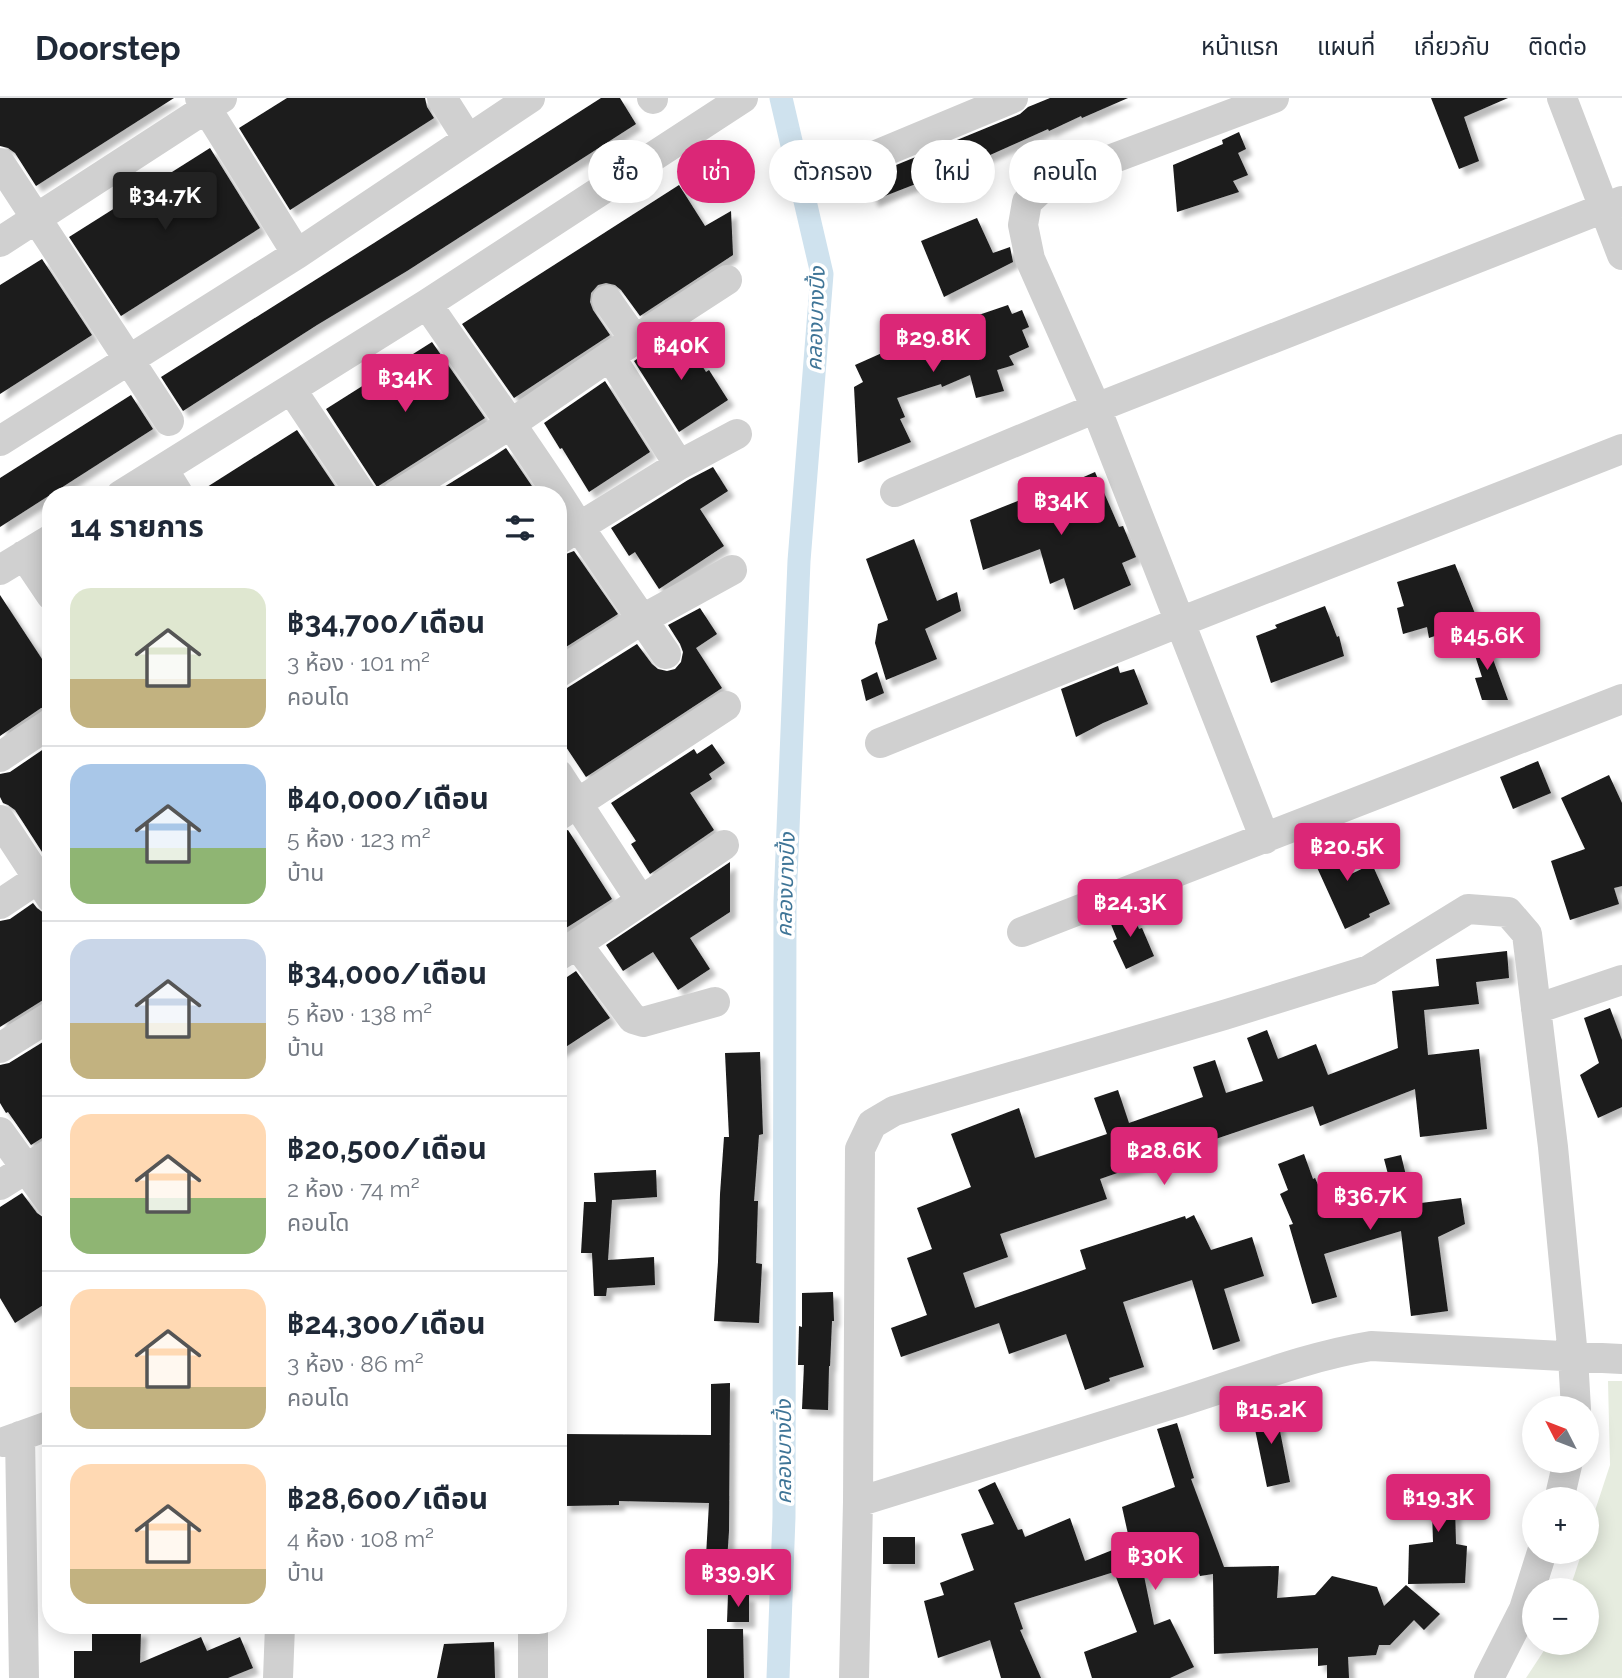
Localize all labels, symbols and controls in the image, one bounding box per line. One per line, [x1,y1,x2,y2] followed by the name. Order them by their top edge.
[35,29,181,68] text: Doorstep
[1201,32,1279,61] text: หน้าแรก
[1317,32,1375,61] text: แผนที่
[1413,32,1490,61] text: เกี่ยวกับ
[1528,32,1587,61] text: ติดต่อ
[588,140,663,203] chip: ซื้อ
[677,140,755,203] chip: เช่า
[769,140,897,203] chip: ตัวกรอง
[911,140,995,203] chip: ใหม่
[1009,140,1122,203] chip: คอนโด
[108,172,222,232] pin: ฿34.7K
[129,181,201,208] text: ฿34.7K
[800,264,830,372] water label: คลองบางปิ้ง
[876,314,990,374] pin: ฿29.8K
[640,322,722,382] pin: ฿40K
[896,323,970,350] text: ฿29.8K
[653,331,709,358] text: ฿40K
[364,354,446,414] pin: ฿34K
[378,363,432,390] text: ฿34K
[1020,478,1102,537] pin: ฿34K
[1034,486,1088,513] text: ฿34K
[70,509,204,544] text: 14 รายการ
[501,509,539,547] icon: filters
[287,605,485,640] text: ฿34,700/เดือน
[1430,612,1544,672] pin: ฿45.6K
[126,616,210,700] icon: home
[1450,621,1524,648] text: ฿45.6K
[287,649,430,676] text: 3 ห้อง · 101 m²
[287,683,349,710] text: คอนโด
[287,781,489,816] text: ฿40,000/เดือน
[126,792,210,876] icon: home
[1290,824,1404,883] pin: ฿20.5K
[287,825,431,852] text: 5 ห้อง · 123 m²
[770,830,800,938] water label: คลองบางปิ้ง
[1310,832,1384,859] text: ฿20.5K
[287,859,324,886] text: บ้าน
[1073,880,1187,939] pin: ฿24.3K
[1094,888,1166,915] text: ฿24.3K
[287,956,487,991] text: ฿34,000/เดือน
[126,967,210,1051] icon: home
[287,1000,432,1027] text: 5 ห้อง · 138 m²
[287,1034,324,1061] text: บ้าน
[1107,1128,1221,1187] pin: ฿28.6K
[287,1131,487,1166] text: ฿20,500/เดือน
[1127,1136,1201,1163] text: ฿28.6K
[126,1142,210,1226] icon: home
[1313,1172,1427,1232] pin: ฿36.7K
[287,1175,420,1202] text: 2 ห้อง · 74 m²
[1333,1181,1407,1208] text: ฿36.7K
[287,1209,349,1236] text: คอนโด
[287,1306,486,1341] text: ฿24,300/เดือน
[126,1317,210,1401] icon: home
[287,1350,424,1377] text: 3 ห้อง · 86 m²
[287,1384,349,1411] text: คอนโด
[1214,1386,1328,1446] pin: ฿15.2K
[1235,1395,1307,1422] text: ฿15.2K
[1522,1396,1600,1474] north arrow
[1522,1396,1599,1655] map controls
[770,1398,796,1504] water label: คลองบางปิ้ง
[1381,1474,1495,1534] pin: ฿19.3K
[287,1481,488,1516] text: ฿28,600/เดือน
[1402,1483,1474,1510] text: ฿19.3K
[1522,1487,1599,1564] button: +
[126,1492,210,1576] icon: home
[287,1525,434,1552] text: 4 ห้อง · 108 m²
[1114,1532,1196,1592] pin: ฿30K
[1127,1541,1183,1568] text: ฿30K
[681,1550,795,1609] pin: ฿39.9K
[701,1558,775,1585] text: ฿39.9K
[287,1559,324,1586] text: บ้าน
[1522,1578,1599,1655] button: −

